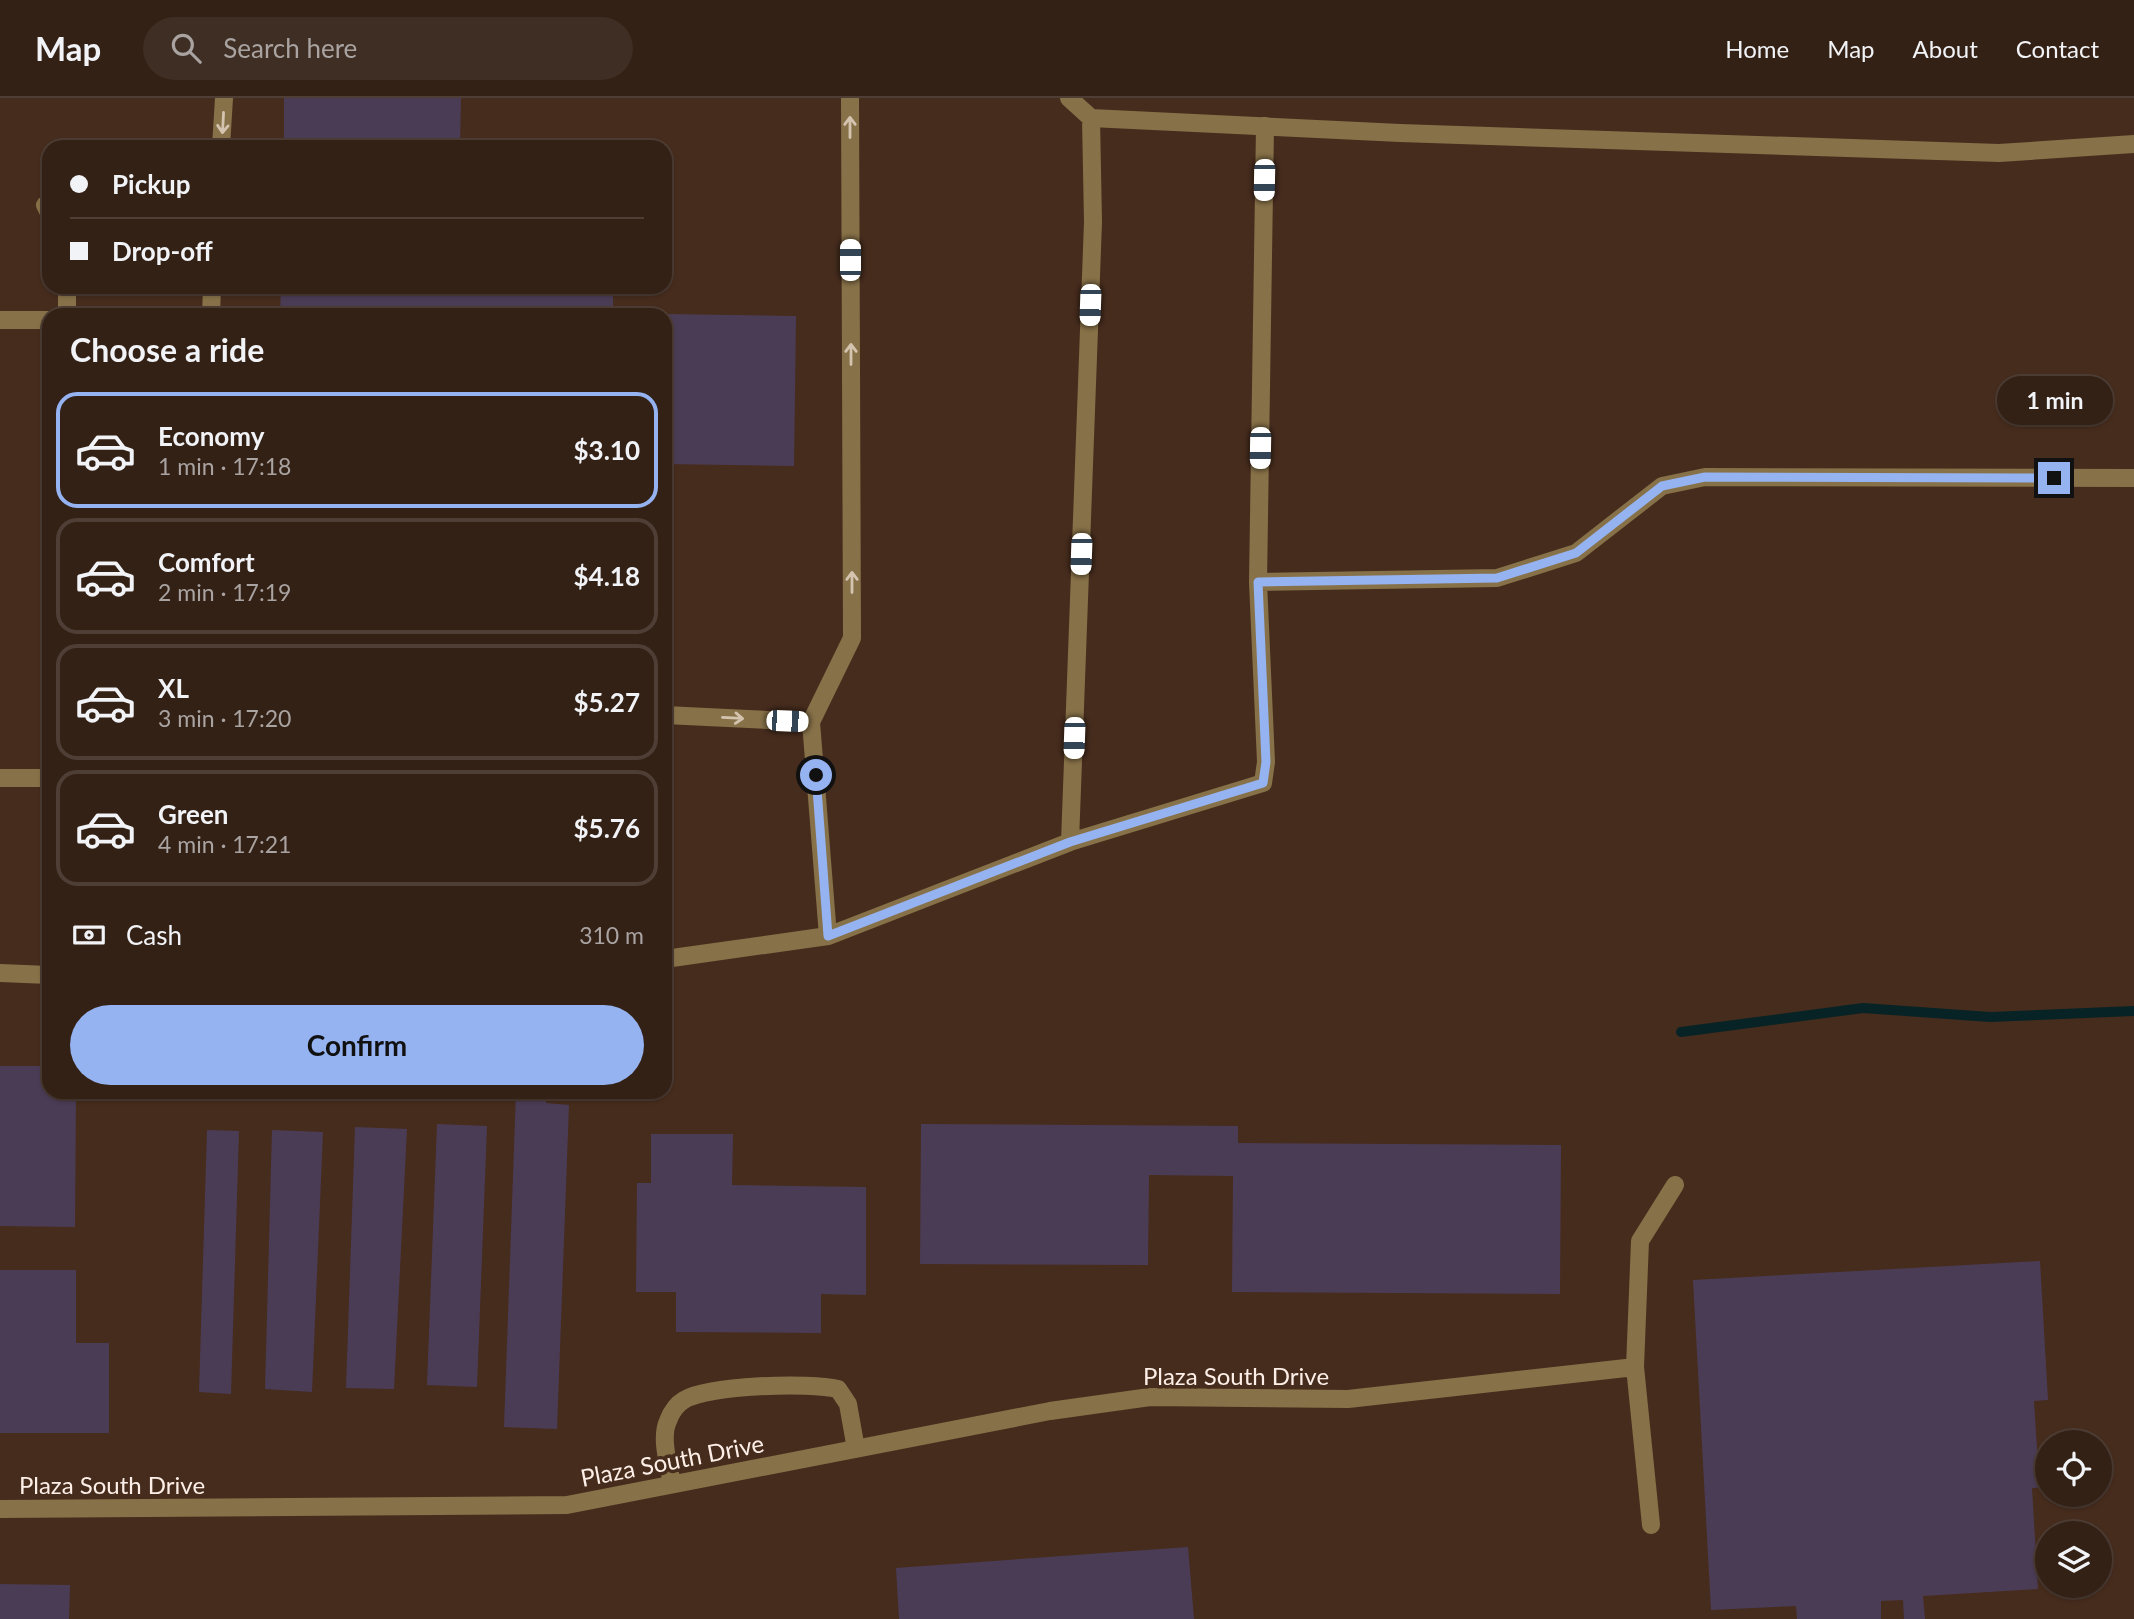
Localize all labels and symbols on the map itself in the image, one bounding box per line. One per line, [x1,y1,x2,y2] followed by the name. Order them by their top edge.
[216,111,229,133] one-way arrow
[843,116,857,139] one-way arrow
[1254,159,1275,201] car
[840,239,861,281] car
[1079,284,1102,326] car
[844,343,858,366] one-way arrow
[1996,376,2112,426] callout: 1 min
[1250,427,1271,469] car
[2038,462,2070,494] route end
[1070,533,1093,575] car
[845,571,859,594] one-way arrow
[766,710,809,732] car
[721,712,744,725] one-way arrow
[1063,717,1086,759] car
[800,759,832,791] route start
[1143,1361,1329,1390] street label: Plaza South Drive
[578,1428,766,1492] street label: Plaza South Drive
[19,1470,205,1499] street label: Plaza South Drive

